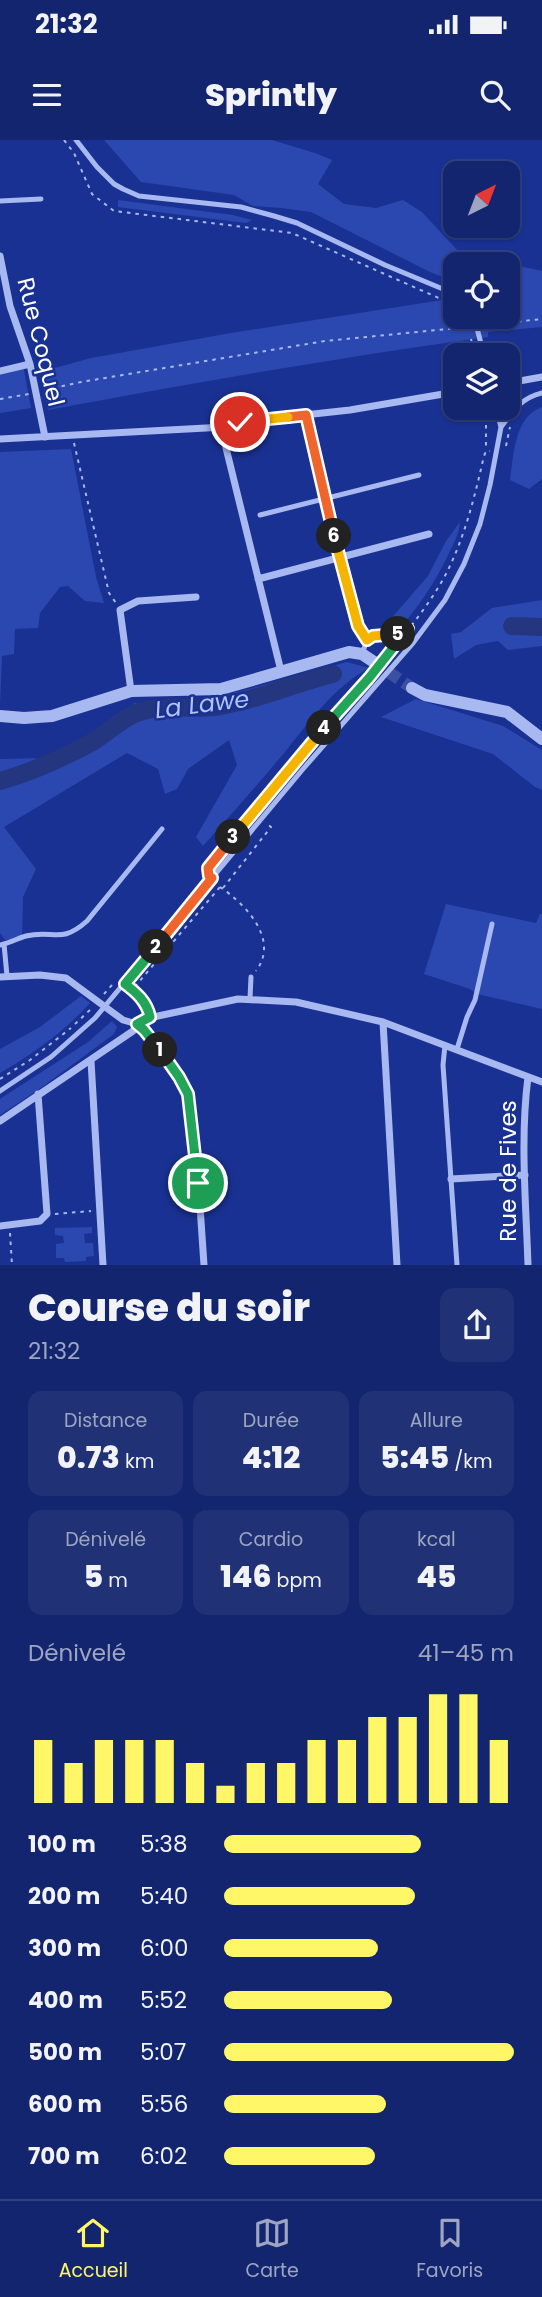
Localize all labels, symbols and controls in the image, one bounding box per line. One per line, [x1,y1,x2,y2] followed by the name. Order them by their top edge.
[35,6,98,42] text: 21:32
[205,72,337,117] text: Sprintly
[28,76,66,114] icon: menu
[476,76,514,114] icon: search
[443,161,520,238] north arrow
[443,161,520,420] map controls
[443,252,520,329] button: locate
[10,274,72,410] street label: Rue Coquel
[443,343,520,420] button: layers
[210,392,270,452] pin
[221,403,259,441] icon: check
[316,518,352,554] pin: 6
[327,522,340,549] text: 6
[380,616,416,652] pin: 5
[391,620,404,647] text: 5
[153,682,251,726] water label: La Lawe
[306,710,342,746] pin: 4
[317,714,330,741] text: 4
[216,820,250,854] pin: 3
[227,823,238,850] text: 3
[138,930,174,964] pin: 2
[150,933,161,960] text: 2
[142,1032,178,1068] pin: 1
[156,1036,163,1063] text: 1
[492,1100,524,1242] street label: Rue de Fives
[168,1153,228,1213] pin
[179,1164,217,1202] icon: arrive
[28,1281,310,1334] text: Course du soir
[440,1288,514,1362] button: share
[28,1335,80,1367] text: 21:32
[64,1407,147,1434] text: Distance
[243,1407,299,1434] text: Durée
[410,1407,463,1434] text: Allure
[57,1436,120,1479] text: 0.73
[242,1436,300,1479] text: 4:12
[380,1436,449,1479] text: 5:45
[120,1448,154,1475] text: km
[449,1448,493,1475] text: /km
[65,1526,146,1553] text: Dénivelé
[239,1526,303,1553] text: Cardio
[417,1526,456,1553] text: kcal
[84,1555,103,1598] text: 5
[220,1555,272,1598] text: 146
[416,1555,457,1598] text: 45
[103,1567,128,1594] text: m
[272,1567,322,1594] text: bpm
[28,1637,126,1669] text: Dénivelé
[418,1637,514,1669] text: 41–45 m
[28,1828,96,1860] text: 100 m
[140,1828,187,1860] text: 5:38
[28,1880,100,1912] text: 200 m
[140,1880,188,1912] text: 5:40
[28,1932,101,1964] text: 300 m
[140,1932,188,1964] text: 6:00
[28,1984,103,2016] text: 400 m
[140,1984,187,2016] text: 5:52
[28,2036,102,2068] text: 500 m
[140,2036,186,2068] text: 5:07
[28,2088,102,2120] text: 600 m
[140,2088,188,2120] text: 5:56
[28,2140,100,2172] text: 700 m
[140,2140,187,2172] text: 6:02
[59,2214,128,2285] tab: Accueil
[245,2214,299,2285] tab: Carte
[416,2214,483,2285] tab: Favoris

